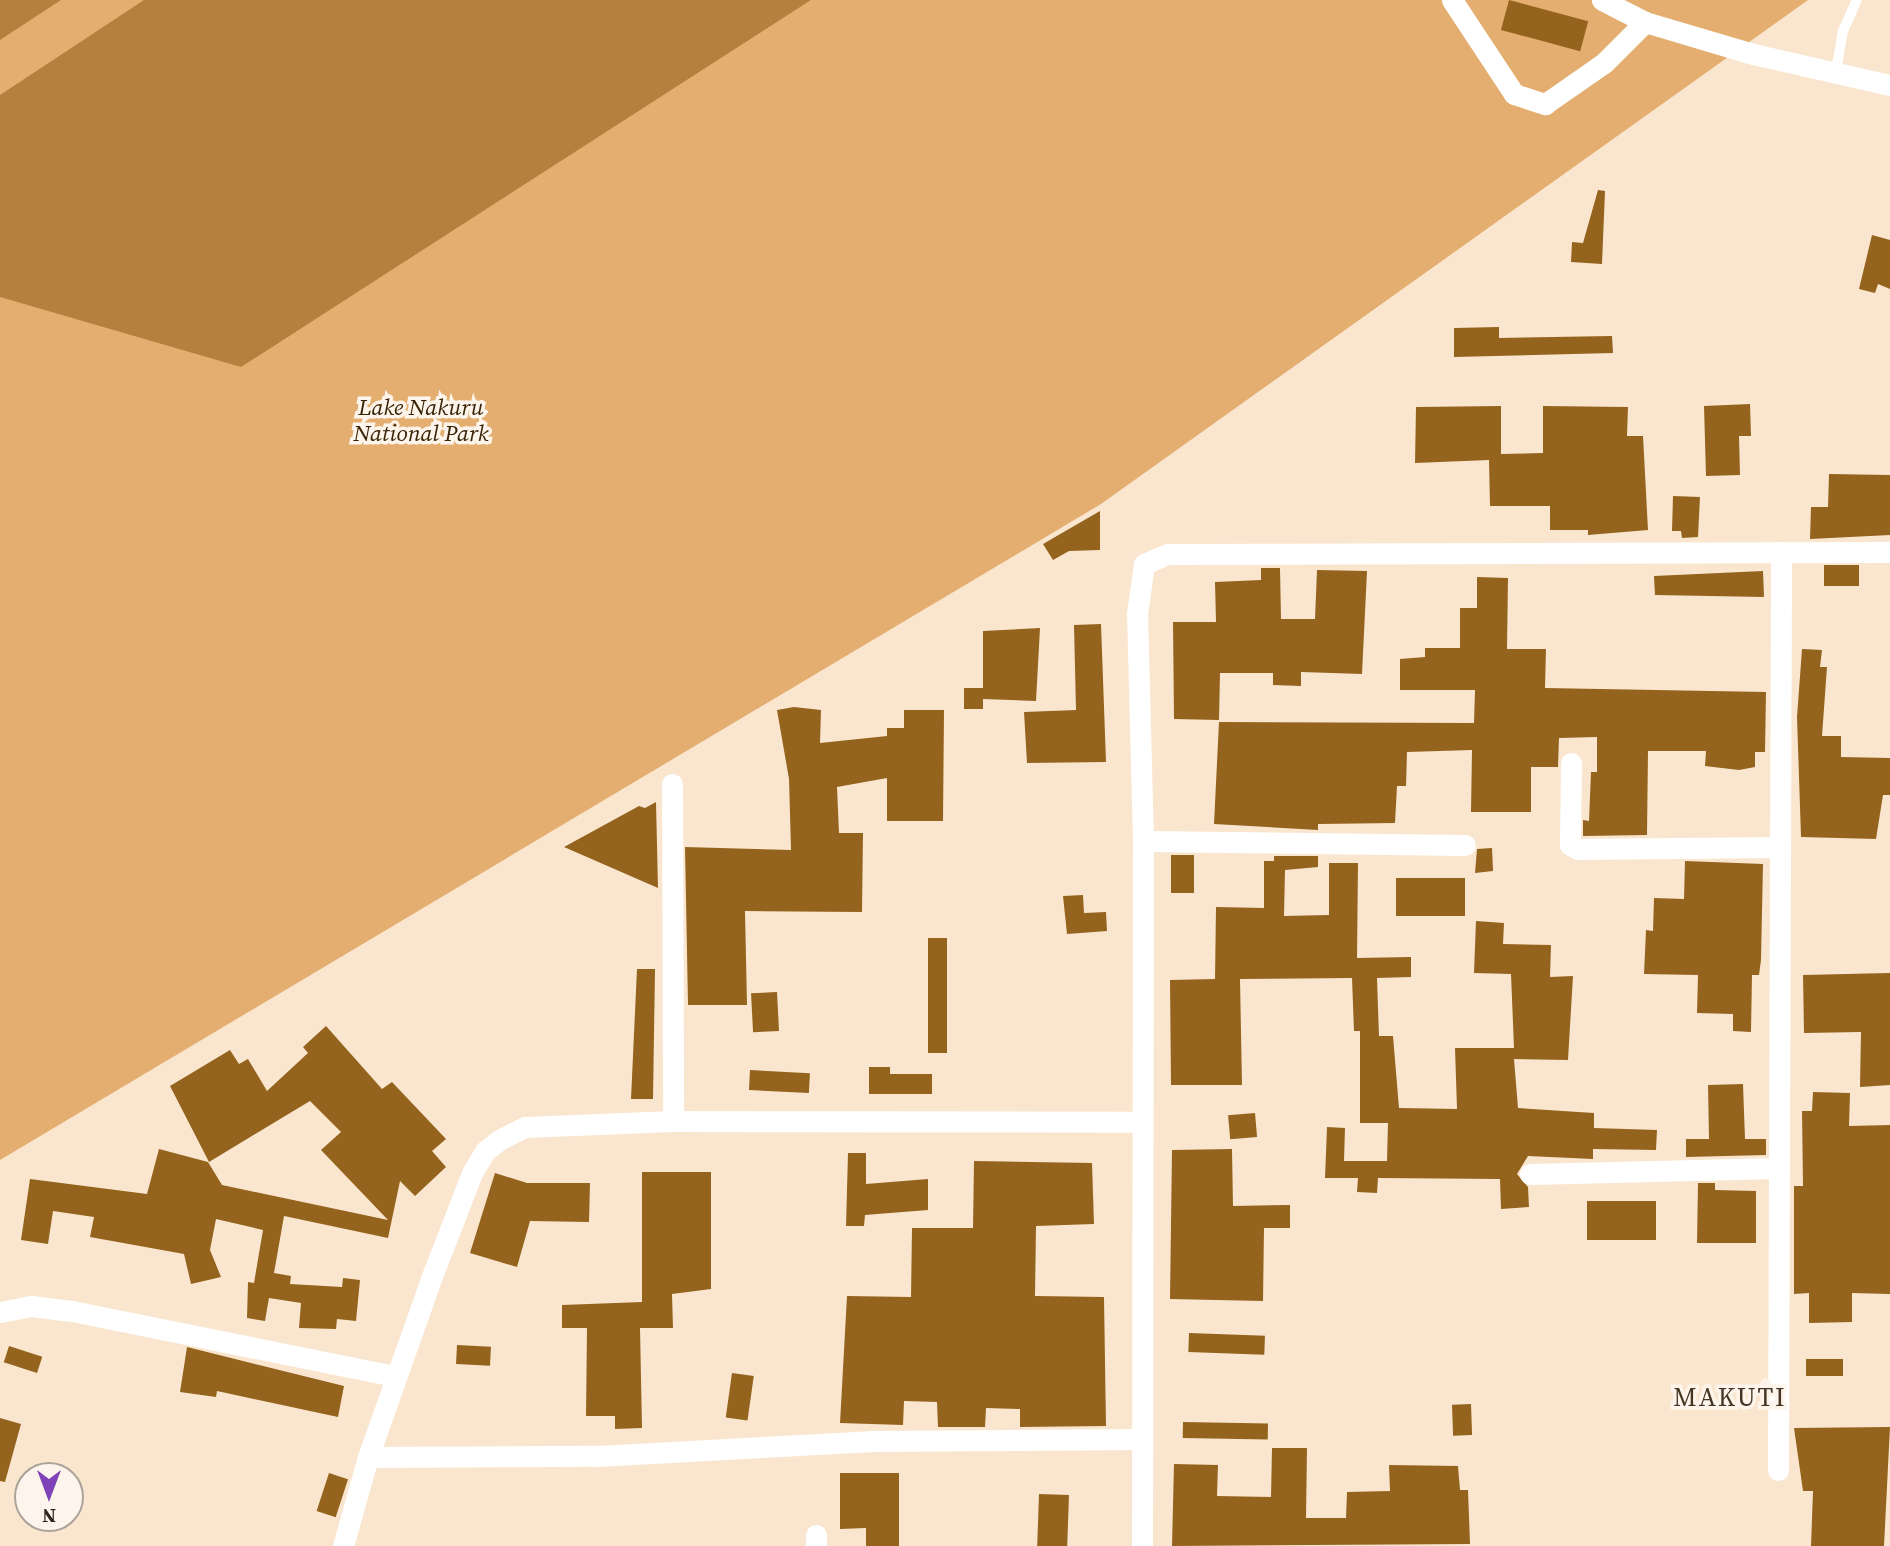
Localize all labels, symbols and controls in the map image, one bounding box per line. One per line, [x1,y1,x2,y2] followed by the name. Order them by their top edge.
[353,393,489,447] park label: Lake Nakuru National Park
[1674,1382,1786,1414] district label: MAKUTI
[14,1462,84,1532] north arrow
[42,1503,56,1529] text: N

